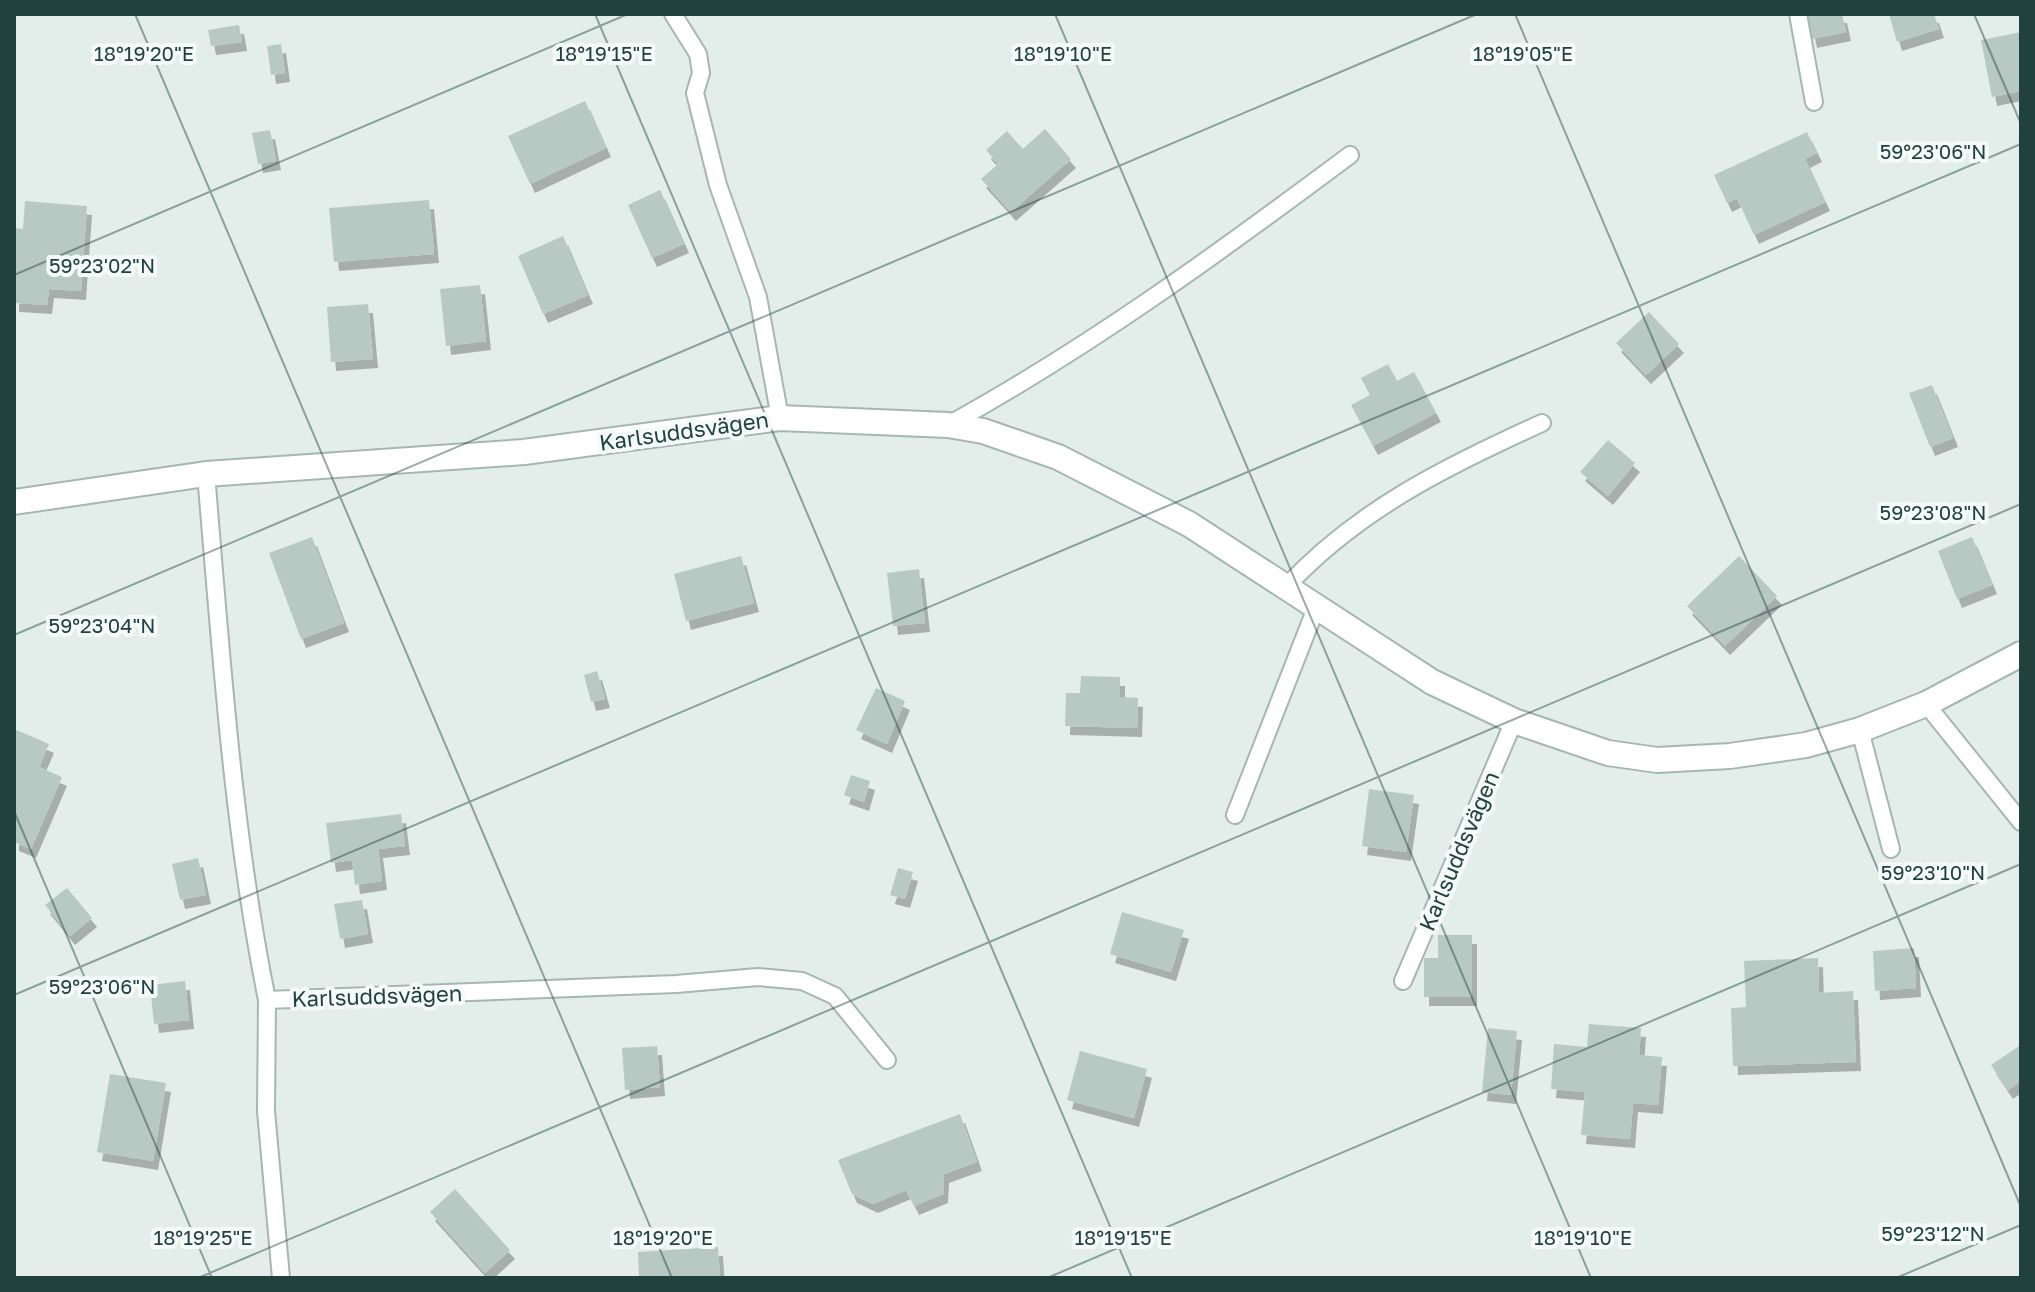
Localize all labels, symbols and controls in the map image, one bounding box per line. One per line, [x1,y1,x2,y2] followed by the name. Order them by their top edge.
[94,41,194,65] text: 18°19'20"E
[555,41,653,65] text: 18°19'15"E
[1014,41,1112,65] text: 18°19'10"E
[1473,41,1573,65] text: 18°19'05"E
[1880,139,1986,163] text: 59°23'06"N
[49,253,155,277] text: 59°23'02"N
[597,405,770,456] street label: Karlsuddsvägen
[1880,500,1986,524] text: 59°23'08"N
[49,613,155,637] text: 59°23'04"N
[1413,767,1504,935] street label: Karlsuddsvägen
[1881,860,1985,884] text: 59°23'10"N
[49,974,155,998] text: 59°23'06"N
[291,979,463,1012] street label: Karlsuddsvägen
[1881,1221,1985,1245] text: 59°23'12"N
[153,1225,253,1249] text: 18°19'25"E
[613,1225,713,1249] text: 18°19'20"E
[1074,1225,1172,1249] text: 18°19'15"E
[1534,1225,1632,1249] text: 18°19'10"E

